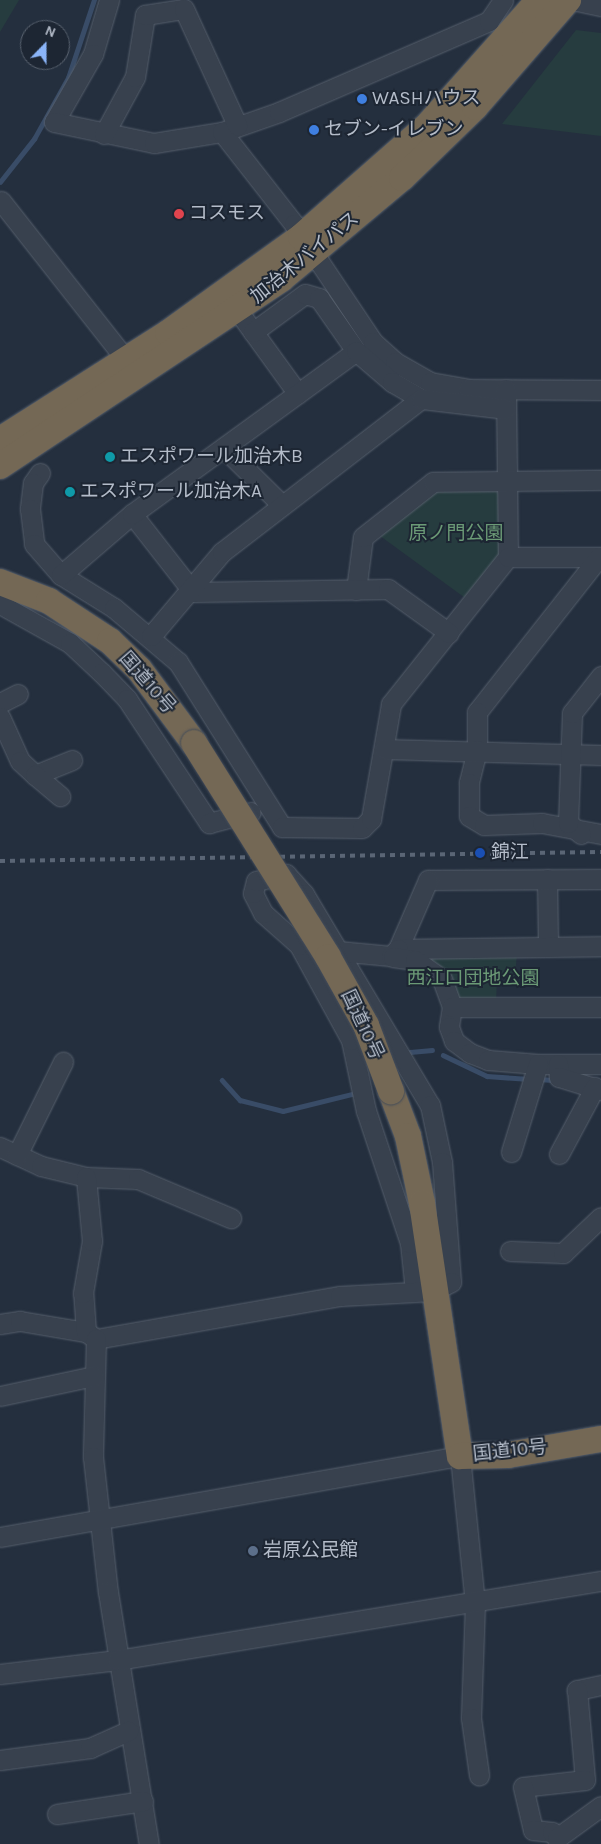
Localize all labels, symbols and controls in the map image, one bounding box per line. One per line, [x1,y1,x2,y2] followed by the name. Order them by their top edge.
[20,20,70,70] north arrow
[43,22,58,41] text: N
[372,88,480,110] place label: WASHハウス
[356,93,368,105] marker: WASHハウス
[324,119,464,141] place label: セブン-イレブン
[308,124,320,136] marker: セブン-イレブン
[189,203,265,225] place label: コスモス
[246,207,364,309] street label: 加治木バイパス
[173,208,185,220] marker: コスモス
[120,446,303,468] place label: エスポワール加治木B
[104,451,116,463] marker: エスポワール加治木B
[80,481,262,503] place label: エスポワール加治木A
[64,486,76,498] marker: エスポワール加治木A
[409,523,503,545] park label: 原ノ門公園
[114,647,180,719] street label: 国道10号
[491,842,529,864] place label: 錦江
[473,846,487,860] marker: 錦江
[407,968,539,990] park label: 西江口団地公園
[336,986,388,1064] street label: 国道10号
[472,1436,548,1466] street label: 国道10号
[263,1540,358,1562] place label: 岩原公民館
[247,1545,259,1557] marker: 岩原公民館

